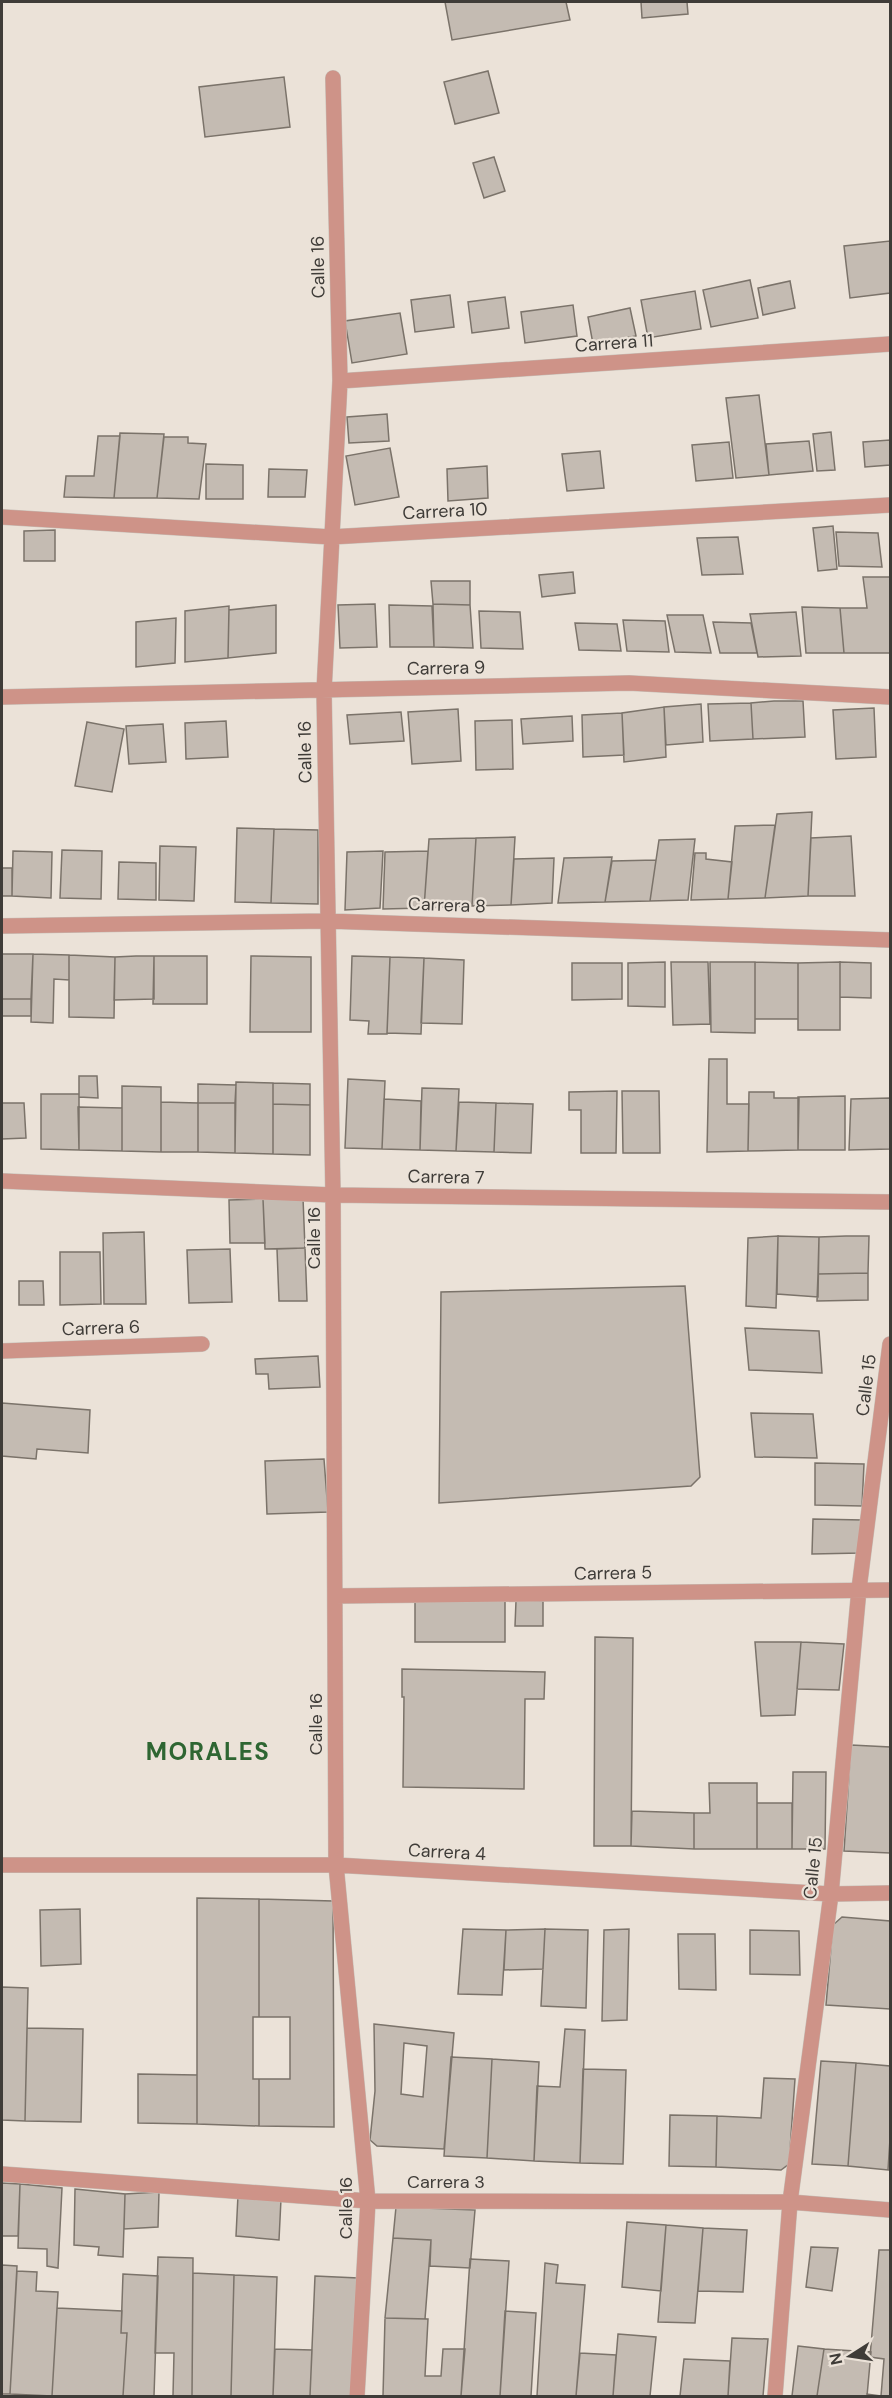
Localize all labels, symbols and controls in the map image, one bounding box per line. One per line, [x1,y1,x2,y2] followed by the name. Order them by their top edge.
[305,235,331,299] street label: Calle 16
[574,328,654,358] street label: Carrera 11
[402,497,488,525] street label: Carrera 10
[407,655,485,681] street label: Carrera 9
[292,720,318,784] street label: Calle 16
[408,892,486,918] street label: Carrera 8
[407,1164,485,1190] street label: Carrera 7
[302,1207,326,1269] street label: Calle 16
[61,1315,141,1341] street label: Carrera 6
[850,1353,882,1417] street label: Calle 15
[574,1560,652,1586] street label: Carrera 5
[304,1693,328,1755] street label: Calle 16
[146,1736,270,1767] district label: MORALES
[798,1836,828,1900] street label: Calle 15
[407,1838,487,1866] street label: Carrera 4
[407,2170,485,2194] street label: Carrera 3
[334,2177,358,2239] street label: Calle 16
[820,2326,880,2386] north arrow
[824,2351,847,2367] text: N

